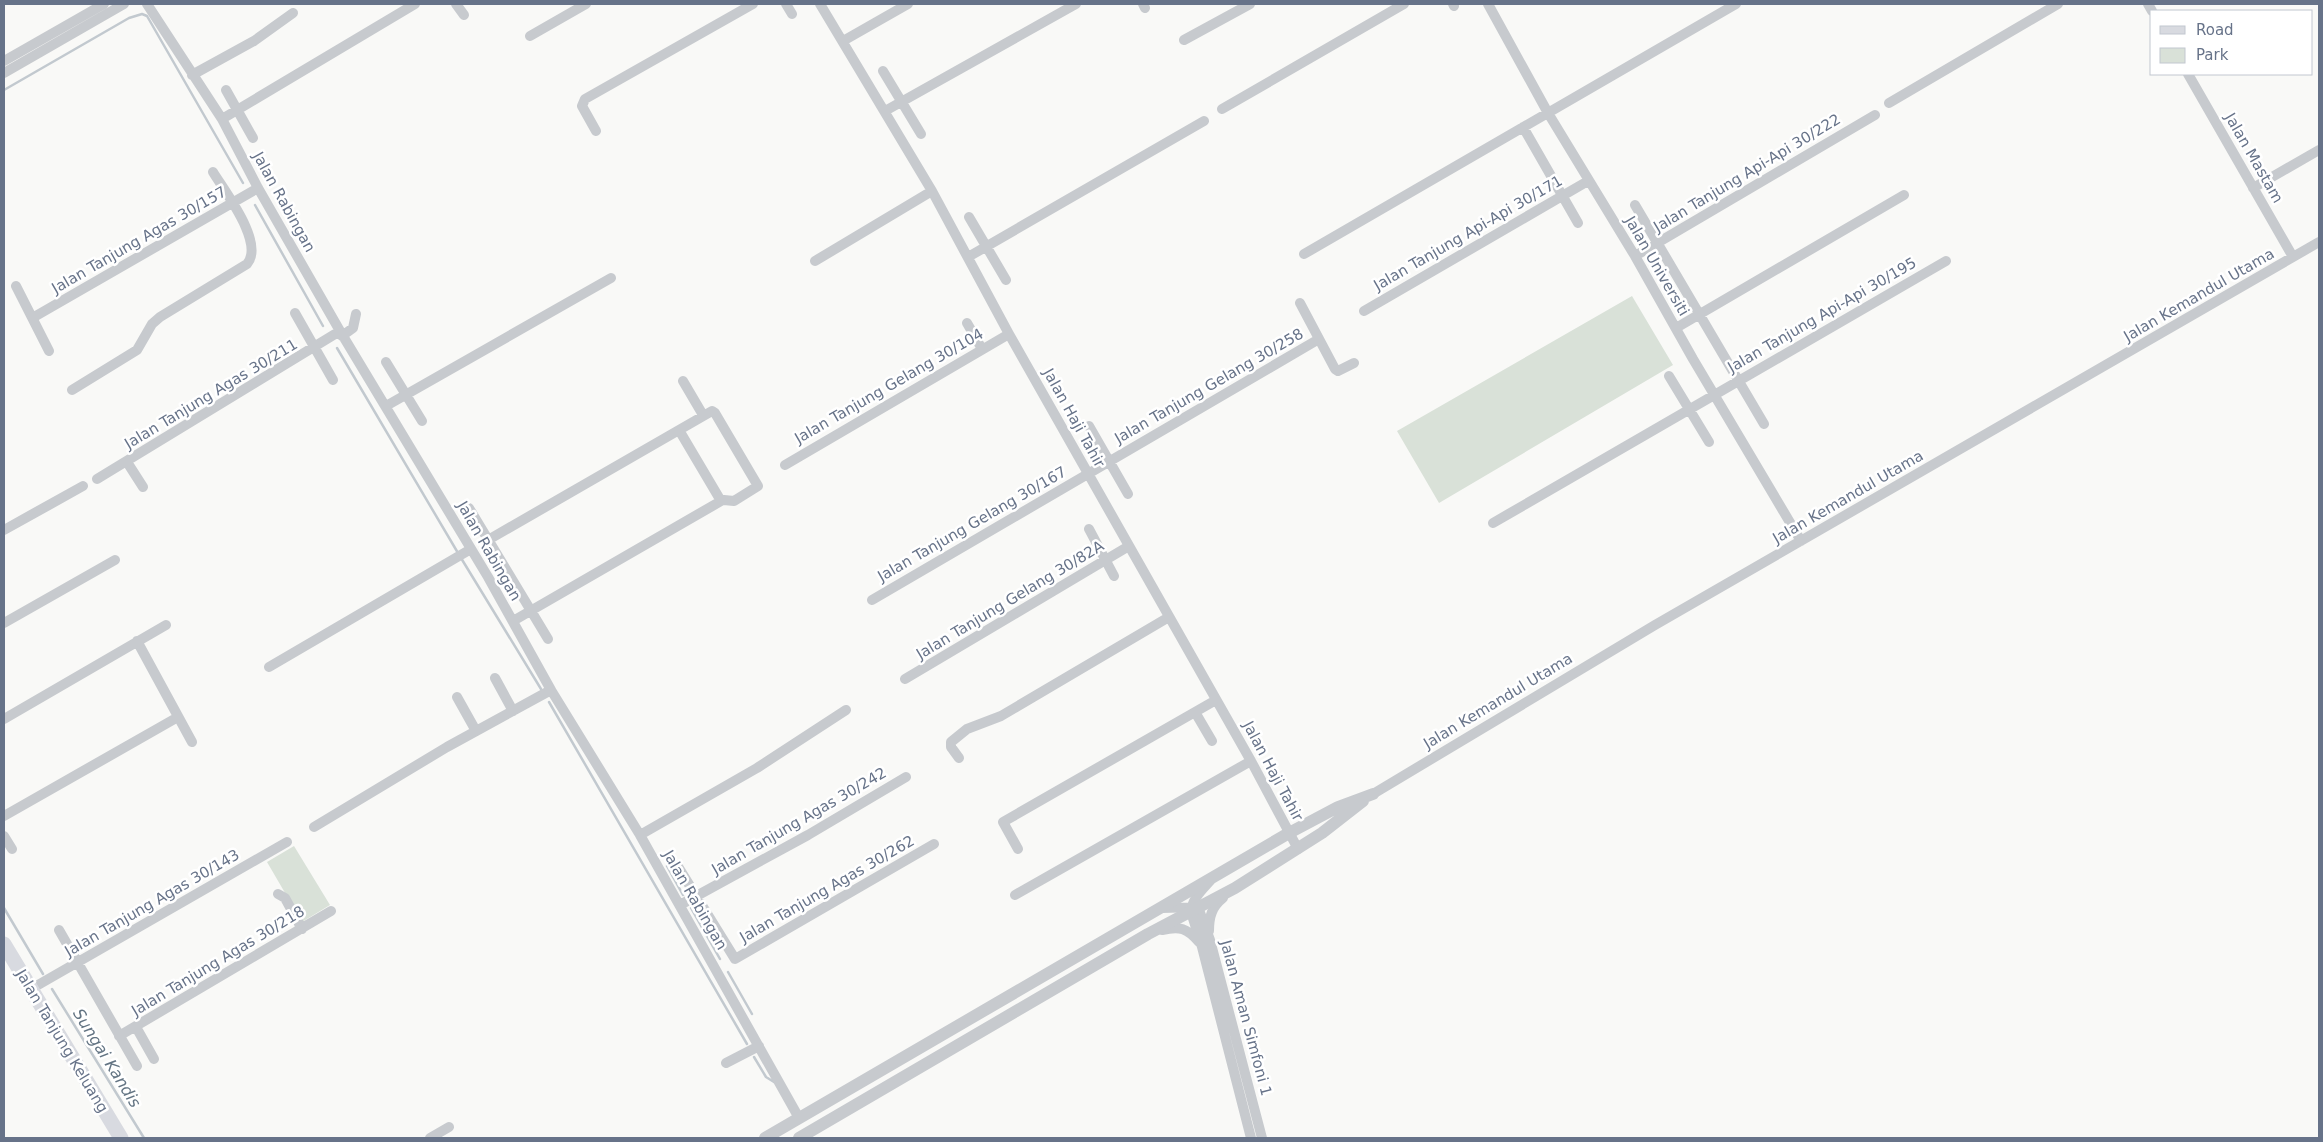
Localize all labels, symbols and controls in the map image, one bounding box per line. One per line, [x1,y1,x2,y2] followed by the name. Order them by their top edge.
[2150,10,2313,75] legend
[2196,21,2234,39] text: Road
[2196,46,2229,64] text: Park
[2220,109,2287,206] street label: Jalan Mastam
[1650,110,1844,236] street label: Jalan Tanjung Api-Api 30/222
[249,148,319,255] street label: Jalan Rabingan
[1370,172,1565,295] street label: Jalan Tanjung Api-Api 30/171
[48,183,229,298] street label: Jalan Tanjung Agas 30/157
[1621,212,1693,319] street label: Jalan Universiti
[2120,245,2277,346] street label: Jalan Kemandul Utama
[1724,254,1919,377] street label: Jalan Tanjung Api-Api 30/195
[791,324,987,448] street label: Jalan Tanjung Gelang 30/104
[1111,324,1307,448] street label: Jalan Tanjung Gelang 30/258
[120,335,301,453] street label: Jalan Tanjung Agas 30/211
[1039,364,1109,471] street label: Jalan Haji Tahir
[1769,447,1926,548] street label: Jalan Kemandul Utama
[874,462,1070,586] street label: Jalan Tanjung Gelang 30/167
[453,497,525,604] street label: Jalan Rabingan
[912,536,1108,664] street label: Jalan Tanjung Gelang 30/82A
[1419,649,1576,753] street label: Jalan Kemandul Utama
[1239,717,1307,825] street label: Jalan Haji Tahir
[708,764,889,879] street label: Jalan Tanjung Agas 30/242
[736,832,917,947] street label: Jalan Tanjung Agas 30/262
[61,846,242,961] street label: Jalan Tanjung Agas 30/143
[659,846,731,953] street label: Jalan Rabingan
[127,902,308,1020] street label: Jalan Tanjung Agas 30/218
[1216,937,1275,1098] street label: Jalan Aman Simfoni 1
[11,965,112,1116] street label: Jalan Tanjung Keluang
[69,1005,145,1111] water label: Sungai Kandis

